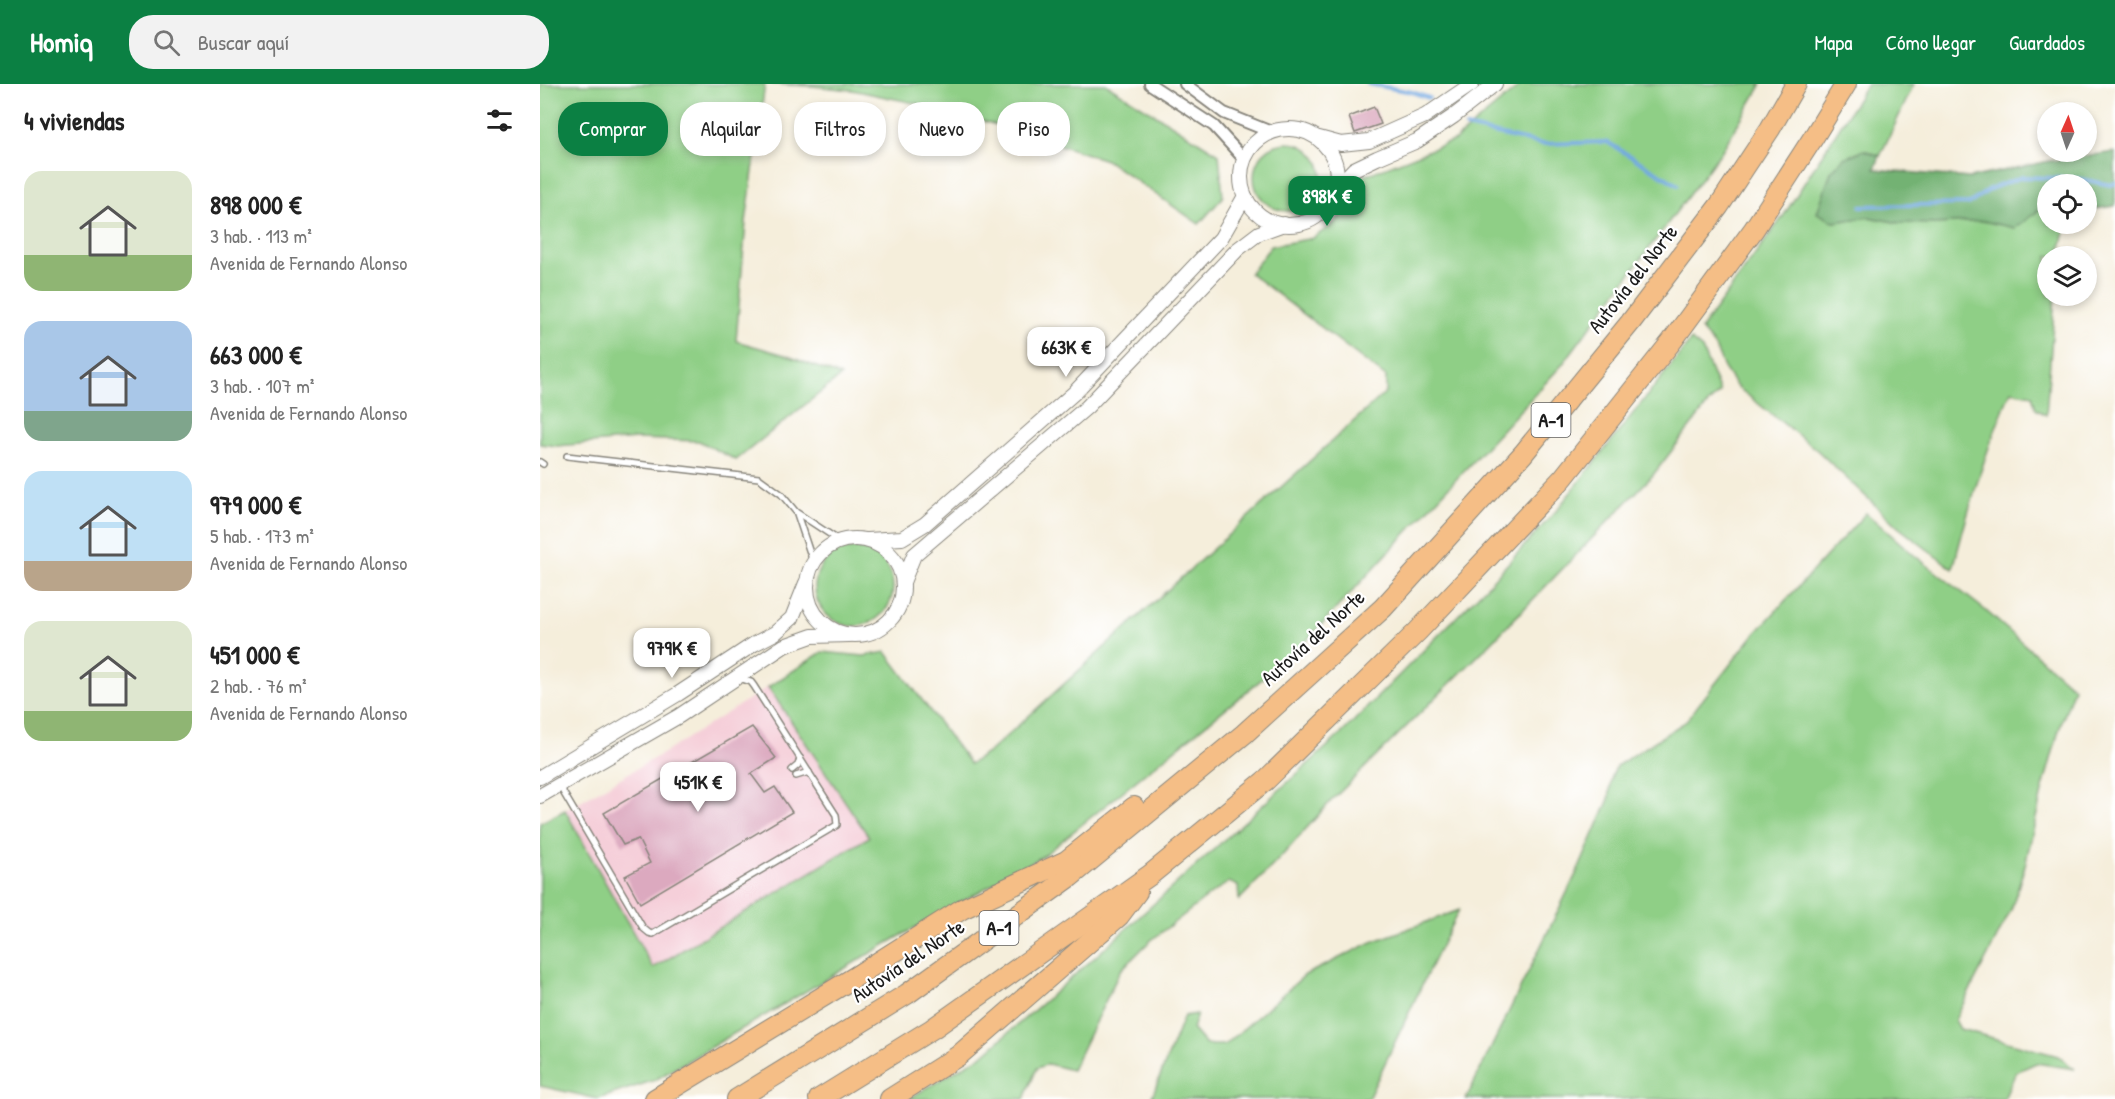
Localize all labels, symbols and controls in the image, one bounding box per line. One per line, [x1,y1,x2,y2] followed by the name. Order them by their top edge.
[129,15,549,69] search box
[30,23,93,61] text: Homiq
[150,26,183,59] icon: search
[198,27,289,57] text: Buscar aquí
[1814,28,1852,57] text: Mapa
[1885,28,1976,57] text: Cómo llegar
[2009,28,2085,57] text: Guardados
[558,102,668,156] chip: Comprar
[680,102,782,156] chip: Alquilar
[794,102,886,156] chip: Filtros
[898,102,985,156] chip: Nuevo
[997,102,1070,156] chip: Piso
[2037,102,2097,162] north arrow
[2037,102,2097,306] map controls
[24,103,125,138] text: 4 viviendas
[483,104,516,137] icon: filters
[2037,174,2097,234] button: locate
[1278,176,1376,227] pin: 898K €
[1302,182,1352,209] text: 898K €
[210,187,301,222] text: 898 000 €
[72,195,144,267] icon: home
[1581,218,1684,339] street label: Autovía del Norte
[210,222,312,249] text: 3 hab. · 113 m²
[2037,246,2097,306] button: layers
[210,249,407,276] text: Avenida de Fernando Alonso
[1017,327,1115,378] pin: 663K €
[1041,333,1091,360] text: 663K €
[210,337,302,372] text: 663 000 €
[72,345,144,417] icon: home
[210,372,314,399] text: 3 hab. · 107 m²
[210,399,407,426] text: Avenida de Fernando Alonso
[1532,403,1570,437] road number: A-1
[210,487,301,522] text: 979 000 €
[72,495,144,567] icon: home
[210,522,314,549] text: 5 hab. · 173 m²
[210,549,407,576] text: Avenida de Fernando Alonso
[1254,583,1371,692] street label: Autovía del Norte
[623,628,721,679] pin: 979K €
[647,634,697,661] text: 979K €
[210,637,300,672] text: 451 000 €
[72,645,144,717] icon: home
[210,672,307,699] text: 2 hab. · 76 m²
[210,699,407,726] text: Avenida de Fernando Alonso
[649,762,747,813] pin: 451K €
[674,768,722,795] text: 451K €
[980,911,1018,945] road number: A-1
[845,912,970,1009] street label: Autovía del Norte

